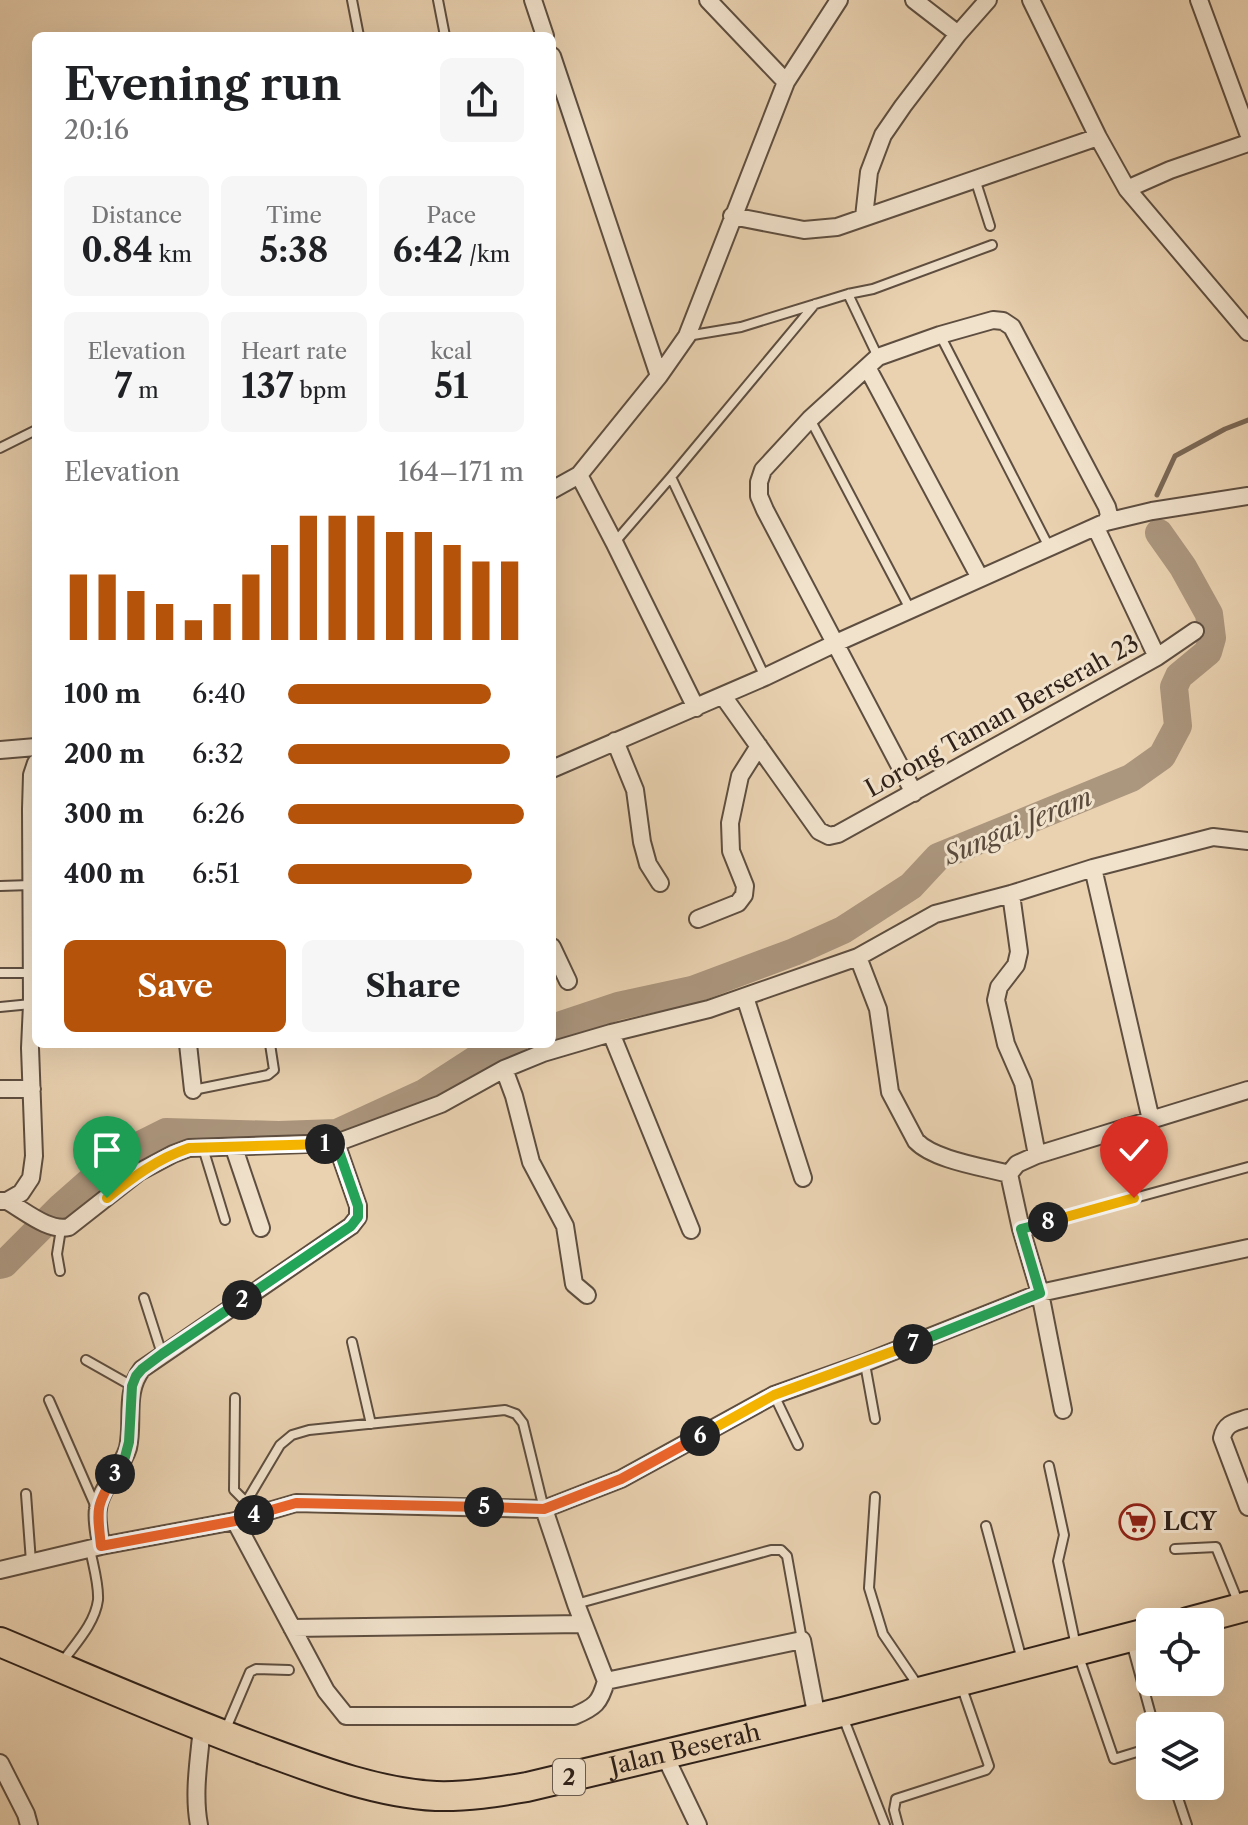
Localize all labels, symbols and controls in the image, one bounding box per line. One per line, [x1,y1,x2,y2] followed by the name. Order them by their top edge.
[64,57,341,111] text: Evening run
[440,58,524,142] button: share
[64,114,129,146] text: 20:16
[91,202,182,229] text: Distance
[266,202,322,229] text: Time
[426,202,476,229] text: Pace
[81,229,153,271] text: 0.84
[259,229,329,271] text: 5:38
[392,229,463,271] text: 6:42
[153,241,192,268] text: km
[463,241,510,268] text: /km
[88,338,186,365] text: Elevation
[241,338,347,365] text: Heart rate
[431,338,472,365] text: kcal
[115,365,132,407] text: 7
[241,365,294,407] text: 137
[434,365,468,407] text: 51
[132,377,159,404] text: m
[294,377,347,404] text: bpm
[64,456,180,488] text: Elevation
[398,456,524,488] text: 164–171 m
[860,628,1144,803] street label: Lorong Taman Berserah 23
[64,678,141,710] text: 100 m
[192,678,246,710] text: 6:40
[64,738,145,770] text: 200 m
[192,738,244,770] text: 6:32
[937,780,1097,872] water label: Sungai Jeram
[64,798,144,830] text: 300 m
[192,798,245,830] text: 6:26
[64,858,145,890] text: 400 m
[192,858,240,890] text: 6:51
[64,940,286,1032] button: Save
[302,940,524,1032] button: Share
[73,1116,141,1198] pin
[1100,1116,1168,1198] pin
[305,1124,345,1164] pin: 1
[85,1128,129,1172] icon: arrive
[1112,1128,1156,1172] icon: check
[320,1130,330,1157] text: 1
[1028,1202,1068,1242] pin: 8
[1041,1208,1055,1235] text: 8
[222,1280,262,1320] pin: 2
[236,1286,249,1313] text: 2
[893,1324,933,1364] pin: 7
[907,1330,919,1357] text: 7
[680,1416,720,1456] pin: 6
[693,1422,707,1449] text: 6
[95,1454,135,1494] pin: 3
[109,1460,121,1487] text: 3
[464,1487,504,1527] pin: 5
[478,1493,490,1520] text: 5
[234,1495,274,1535] pin: 4
[247,1501,261,1528] text: 4
[1118,1503,1156,1541] supermarket icon: LCY
[1163,1507,1218,1536] place label: LCY
[1136,1608,1224,1800] map controls
[1136,1608,1224,1696] button: locate
[1136,1712,1224,1800] button: layers
[603,1717,763,1782] street label: Jalan Beserah
[553,1759,585,1795] road number: 2

